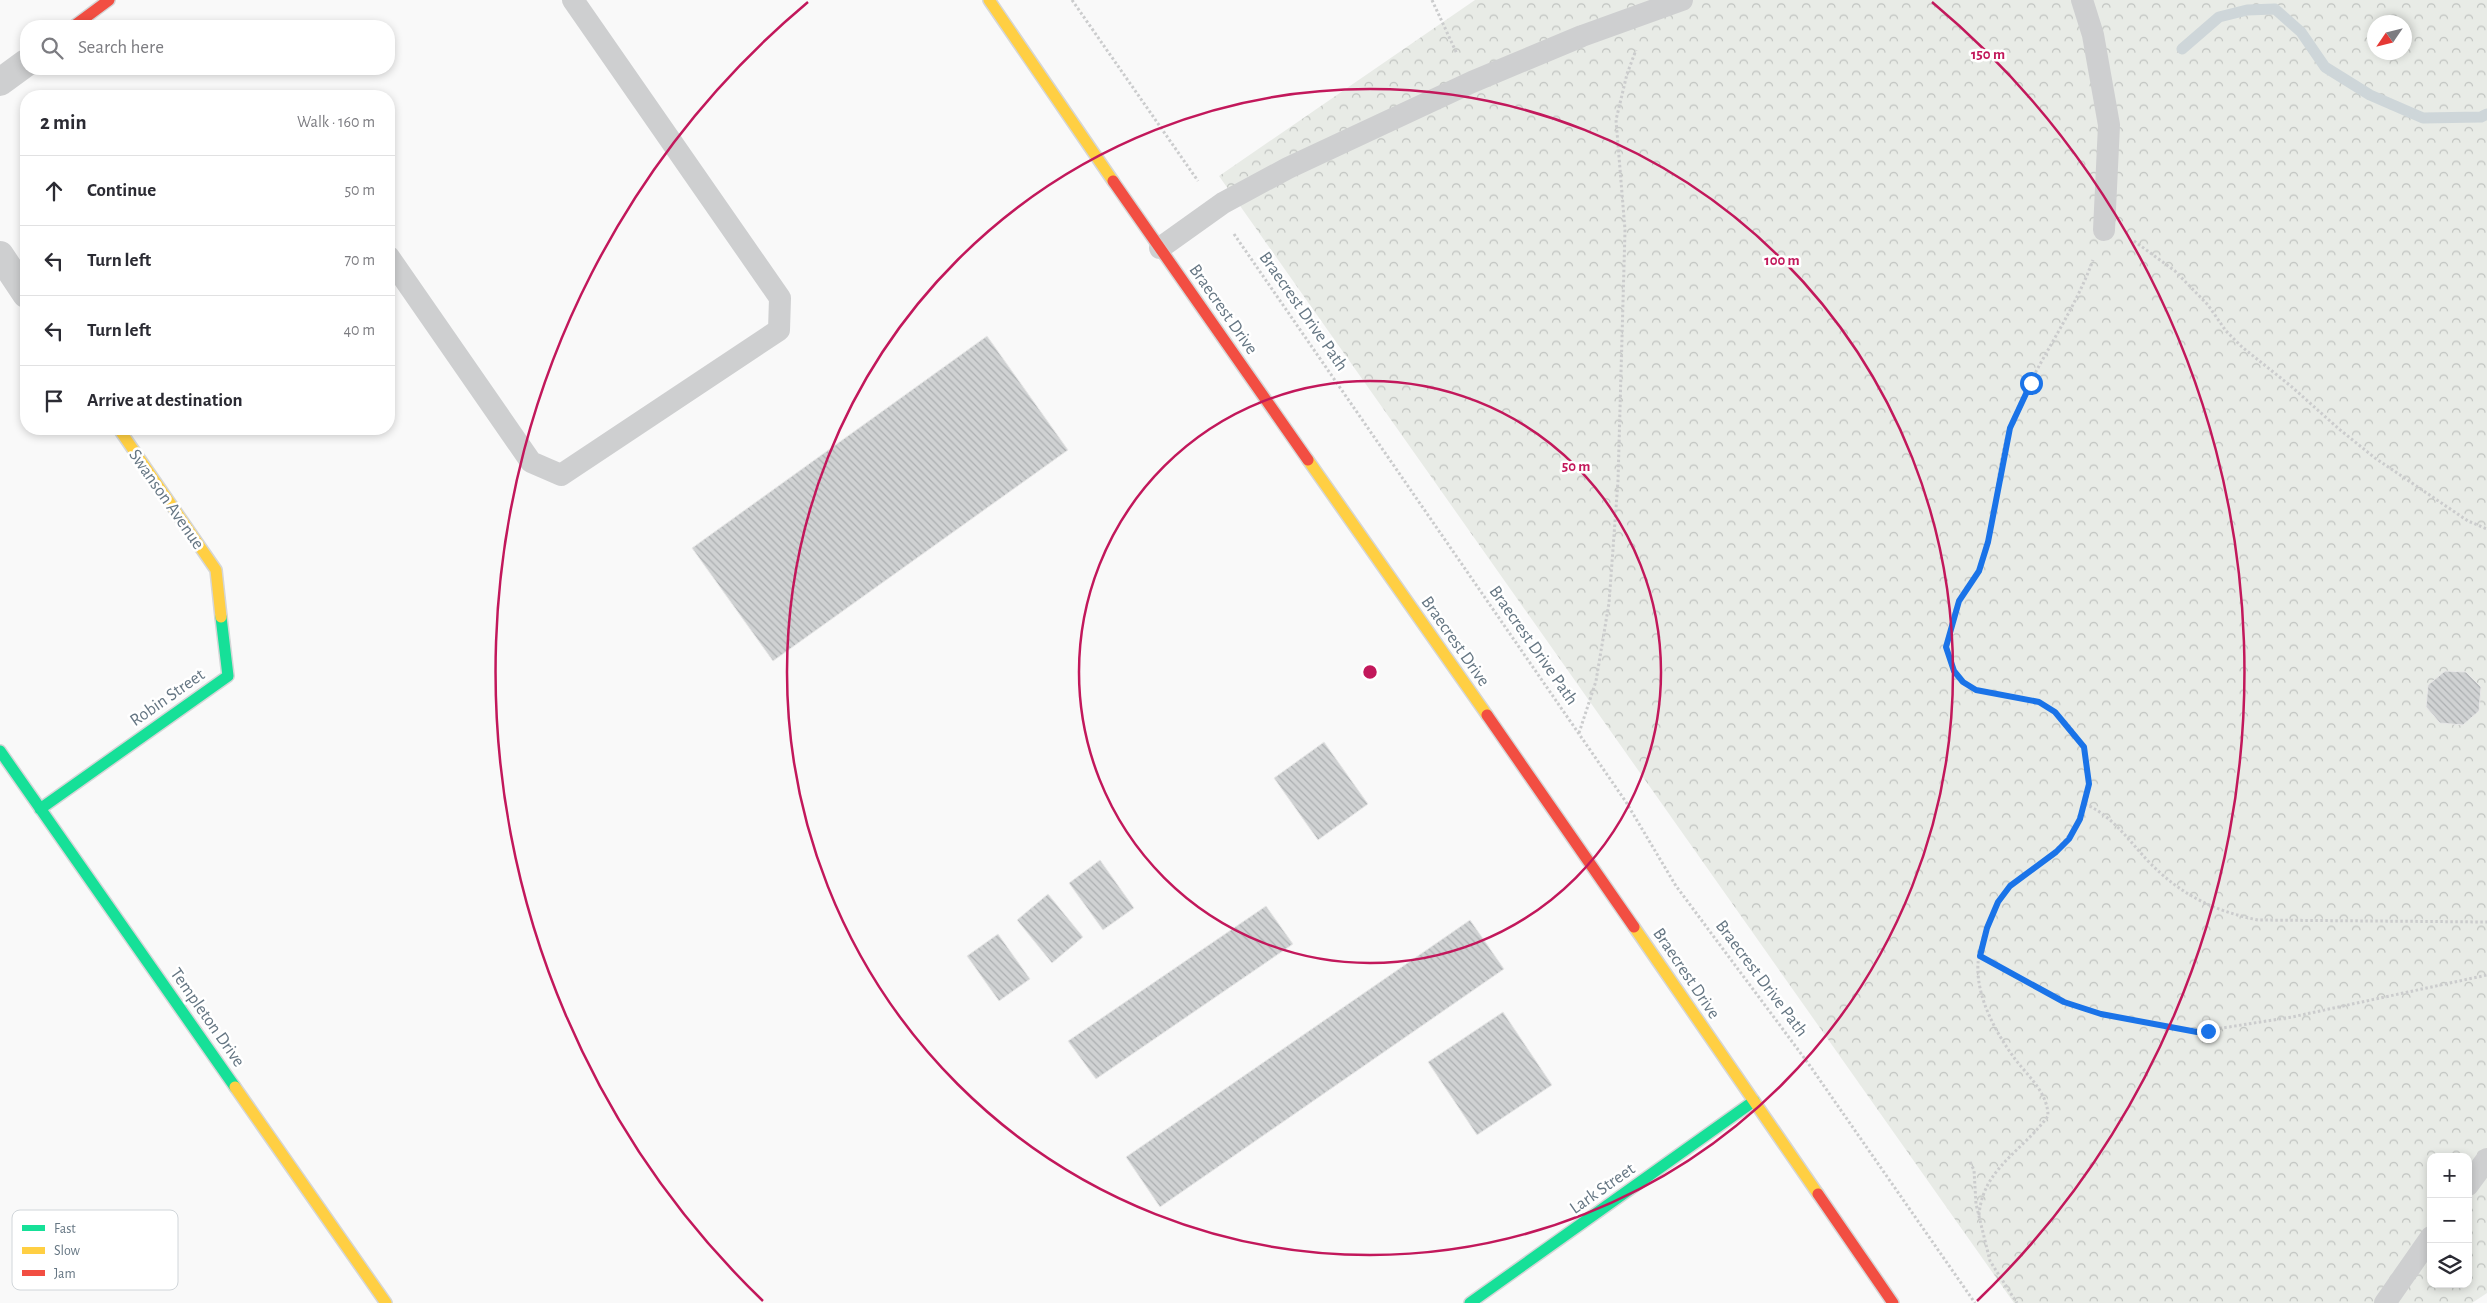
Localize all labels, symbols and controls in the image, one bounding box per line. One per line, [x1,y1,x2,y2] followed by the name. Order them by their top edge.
[2367,15,2412,60] north arrow
[20,20,395,75] search box
[38,34,66,62] icon: search
[78,38,164,57] text: Search here
[1971,47,2005,62] text: 150 m
[40,112,87,133] text: 2 min
[297,114,375,130] text: Walk · 160 m
[40,177,68,205] icon: ahead
[87,181,156,200] text: Continue
[344,182,375,198] text: 50 m
[40,247,68,275] icon: left
[1255,249,1351,374] street label: Braecrest Drive Path
[87,251,151,270] text: Turn left
[344,252,375,268] text: 70 m
[1764,253,1800,268] text: 100 m
[1186,261,1261,358] street label: Braecrest Drive
[40,317,68,345] icon: left
[87,321,151,340] text: Turn left
[343,322,375,338] text: 40 m
[2020,372,2043,395] route start
[40,387,68,415] icon: arrive
[87,391,243,410] text: Arrive at destination
[125,446,207,553] street label: Swanson Avenue
[1562,459,1590,474] text: 50 m
[1485,583,1581,708] street label: Braecrest Drive Path
[1418,593,1493,690] street label: Braecrest Drive
[1361,663,1379,681] centre of rings
[127,666,208,730] street label: Robin Street
[1712,917,1811,1040] street label: Braecrest Drive Path
[1649,925,1723,1022] street label: Braecrest Drive
[167,965,248,1070] street label: Templeton Drive
[2197,1020,2220,1043] route end
[2427,1153,2472,1288] map controls
[2427,1153,2472,1198] button: +
[1567,1160,1639,1218] street label: Lark Street
[2427,1198,2472,1243] button: −
[12,1210,178,1290] legend
[54,1222,76,1236] text: Fast
[2427,1243,2472,1288] button: layers
[54,1244,81,1258] text: Slow
[54,1267,76,1281] text: Jam

